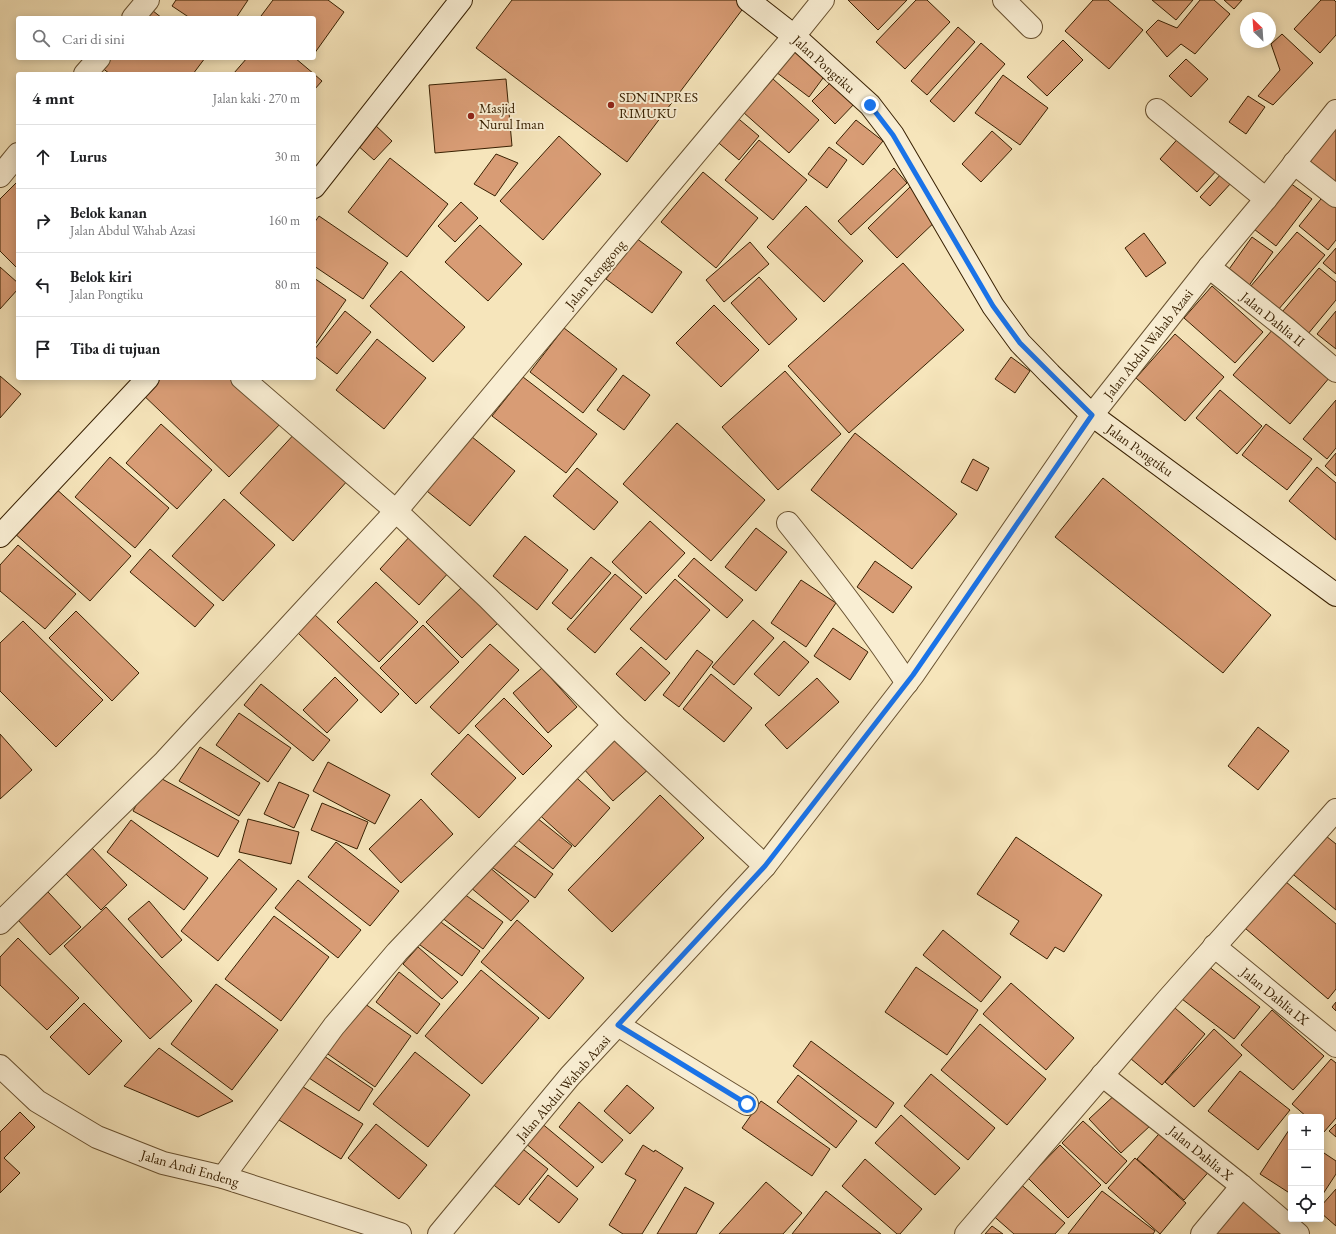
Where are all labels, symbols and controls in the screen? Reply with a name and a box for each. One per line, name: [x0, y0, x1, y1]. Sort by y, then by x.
north arrow: [1240, 12, 1276, 48]
search box: [16, 16, 316, 60]
icon: search: [30, 27, 52, 49]
text: Cari di sini: [62, 29, 125, 48]
street label: Jalan Pongtiku: [788, 30, 860, 97]
text: 4 mnt: [32, 87, 74, 109]
place label: SDN INPRES RIMUKU: [619, 88, 698, 122]
text: Jalan kaki · 270 m: [213, 90, 300, 107]
route end: [861, 96, 879, 114]
place label: Masjid Nurul Iman: [479, 99, 545, 133]
marker: SDN INPRES RIMUKU: [606, 100, 616, 110]
marker: Masjid Nurul Iman: [466, 111, 476, 121]
icon: ahead: [32, 146, 54, 168]
text: Lurus: [70, 147, 107, 166]
text: 30 m: [275, 148, 300, 165]
text: Belok kanan: [70, 203, 147, 222]
icon: right: [32, 210, 54, 232]
text: 160 m: [269, 212, 300, 229]
text: Jalan Abdul Wahab Azasi: [70, 222, 195, 239]
street label: Jalan Renggong: [560, 235, 630, 313]
text: Belok kiri: [70, 267, 132, 286]
icon: left: [32, 274, 54, 296]
text: 80 m: [275, 276, 300, 293]
street label: Jalan Abdul Wahab Azasi: [1099, 285, 1197, 404]
text: Jalan Pongtiku: [70, 286, 143, 303]
street label: Jalan Dahlia II: [1236, 287, 1309, 351]
icon: arrive: [32, 338, 54, 360]
text: Tiba di tujuan: [70, 339, 160, 358]
street label: Jalan Pongtiku: [1102, 419, 1178, 481]
street label: Jalan Dahlia IX: [1236, 962, 1313, 1029]
street label: Jalan Abdul Wahab Azasi: [511, 1031, 614, 1146]
route start: [738, 1095, 756, 1113]
map controls: [1288, 1114, 1324, 1222]
button: +: [1288, 1114, 1324, 1150]
street label: Jalan Dahlia X: [1164, 1121, 1237, 1185]
street label: Jalan Andi Endeng: [138, 1145, 242, 1191]
button: −: [1288, 1150, 1324, 1186]
button: locate: [1288, 1186, 1324, 1222]

